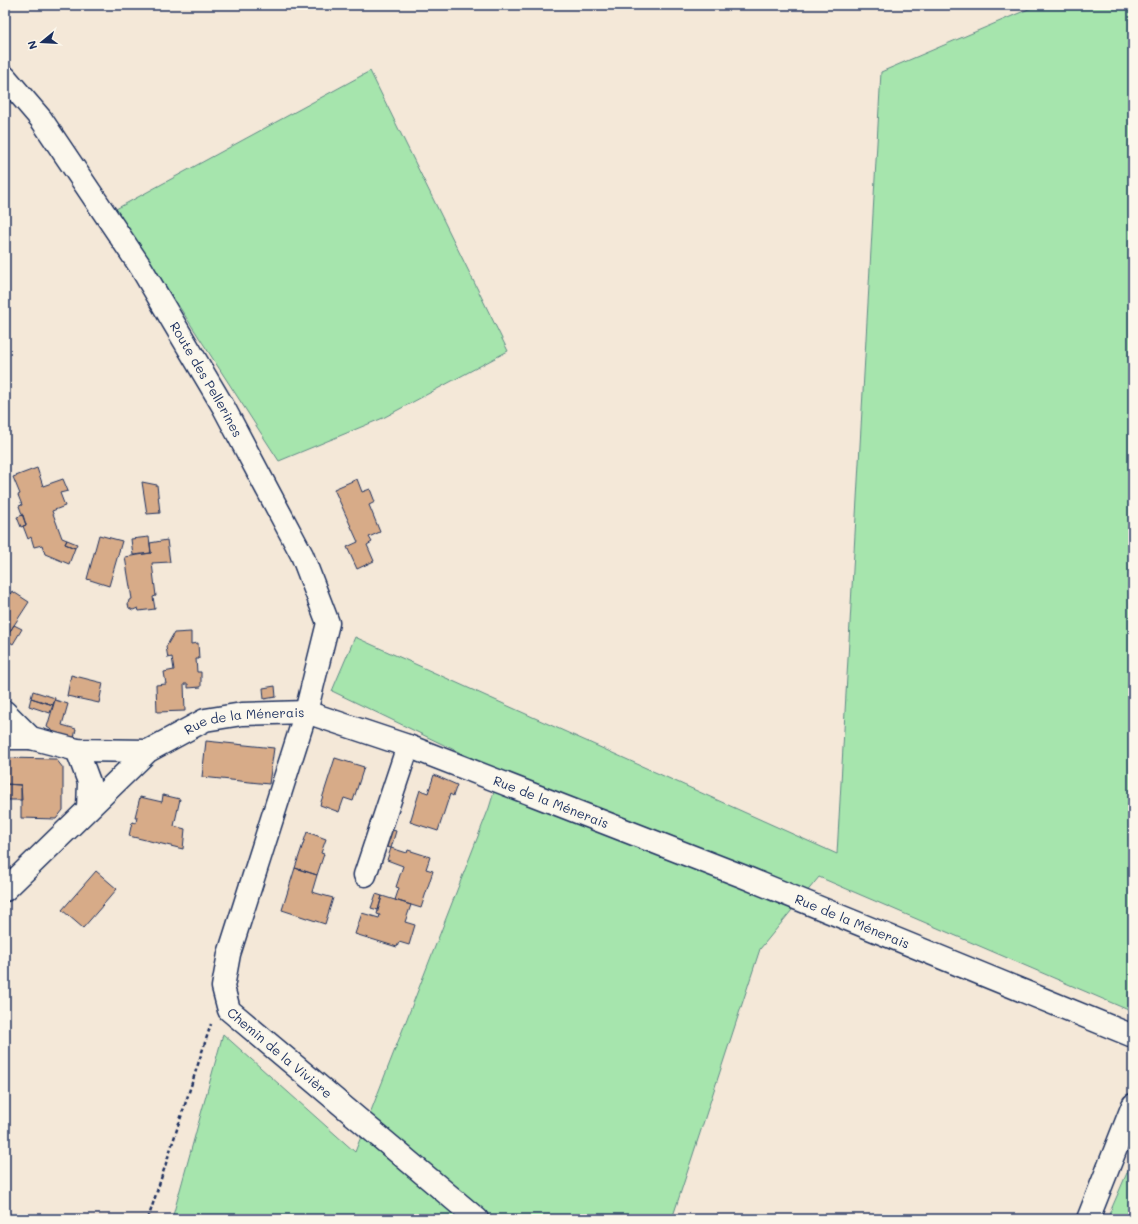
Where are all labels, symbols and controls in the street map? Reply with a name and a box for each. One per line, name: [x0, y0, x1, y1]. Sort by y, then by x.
north arrow: [22, 22, 62, 62]
text: N: [24, 39, 40, 52]
street label: Route des Pellerines: [167, 318, 247, 440]
street label: Rue de la Ménerais: [181, 703, 305, 738]
street label: Rue de la Ménerais: [491, 771, 611, 831]
street label: Rue de la Ménerais: [793, 890, 912, 952]
street label: Chemin de la Vivière: [224, 1003, 336, 1101]

